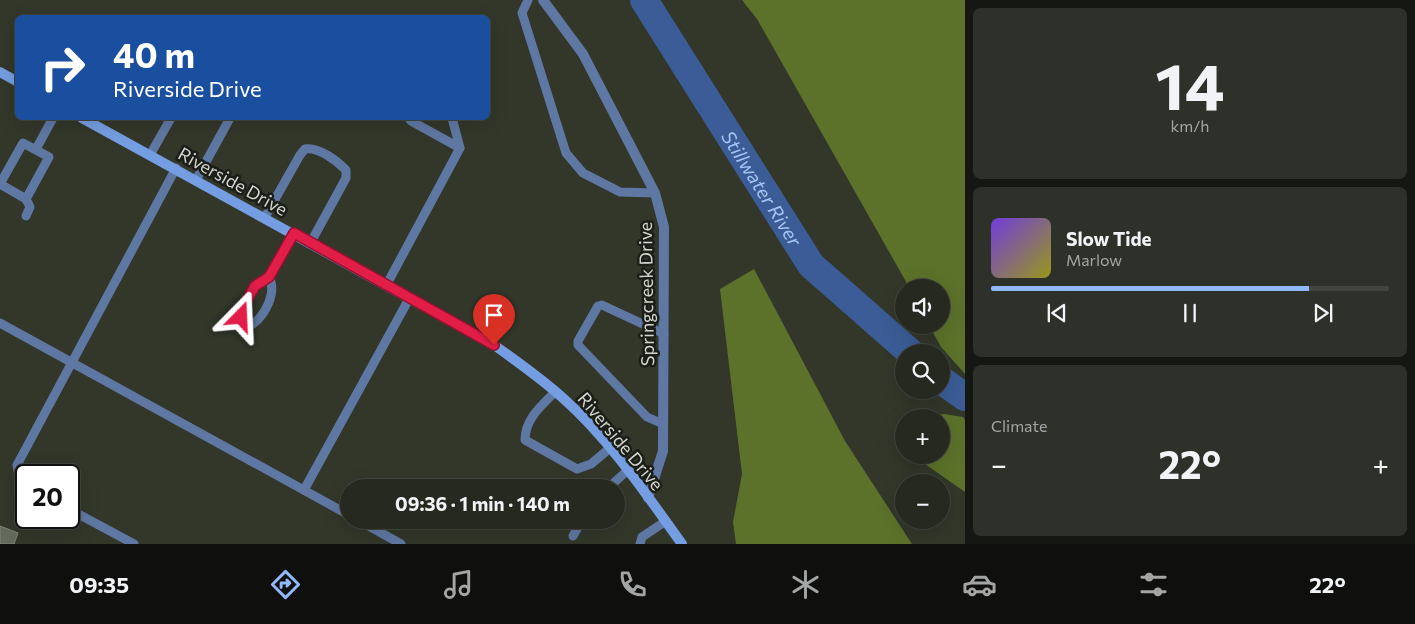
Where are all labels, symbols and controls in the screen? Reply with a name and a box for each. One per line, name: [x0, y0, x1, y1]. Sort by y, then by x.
text: 40 m: [113, 32, 195, 75]
icon: right: [30, 35, 95, 100]
text: 14: [1155, 44, 1225, 123]
text: Riverside Drive: [113, 75, 262, 102]
text: km/h: [1171, 116, 1209, 135]
water label: Stillwater River: [717, 126, 808, 251]
street label: Riverside Drive: [174, 142, 292, 220]
street label: Springcreek Drive: [634, 222, 658, 366]
text: Slow Tide: [1066, 227, 1152, 250]
text: Marlow: [1066, 250, 1122, 269]
map controls: [895, 279, 950, 529]
button: sound: [895, 279, 950, 334]
position arrow: [214, 290, 266, 342]
pin: [473, 294, 515, 345]
icon: previous: [1043, 299, 1071, 327]
icon: pause: [1176, 299, 1204, 327]
icon: next: [1309, 299, 1337, 327]
icon: arrive: [480, 301, 508, 329]
button: search: [895, 344, 950, 399]
street label: Riverside Drive: [573, 387, 669, 495]
button: +: [895, 409, 950, 464]
text: Climate: [991, 416, 1047, 435]
text: 22°: [1158, 440, 1221, 487]
text: −: [991, 447, 1007, 481]
text: +: [1373, 447, 1389, 481]
speed limit sign: 20: [15, 464, 80, 529]
button: −: [895, 474, 950, 529]
text: 09:36 · 1 min · 140 m: [395, 492, 570, 515]
icon: directions: [268, 567, 303, 602]
icon: music: [441, 567, 476, 602]
icon: phone: [615, 567, 650, 602]
icon: climate: [788, 567, 823, 602]
icon: car: [962, 567, 997, 602]
icon: filters: [1136, 567, 1171, 602]
text: 09:35: [69, 571, 129, 598]
text: 22°: [1309, 571, 1346, 598]

